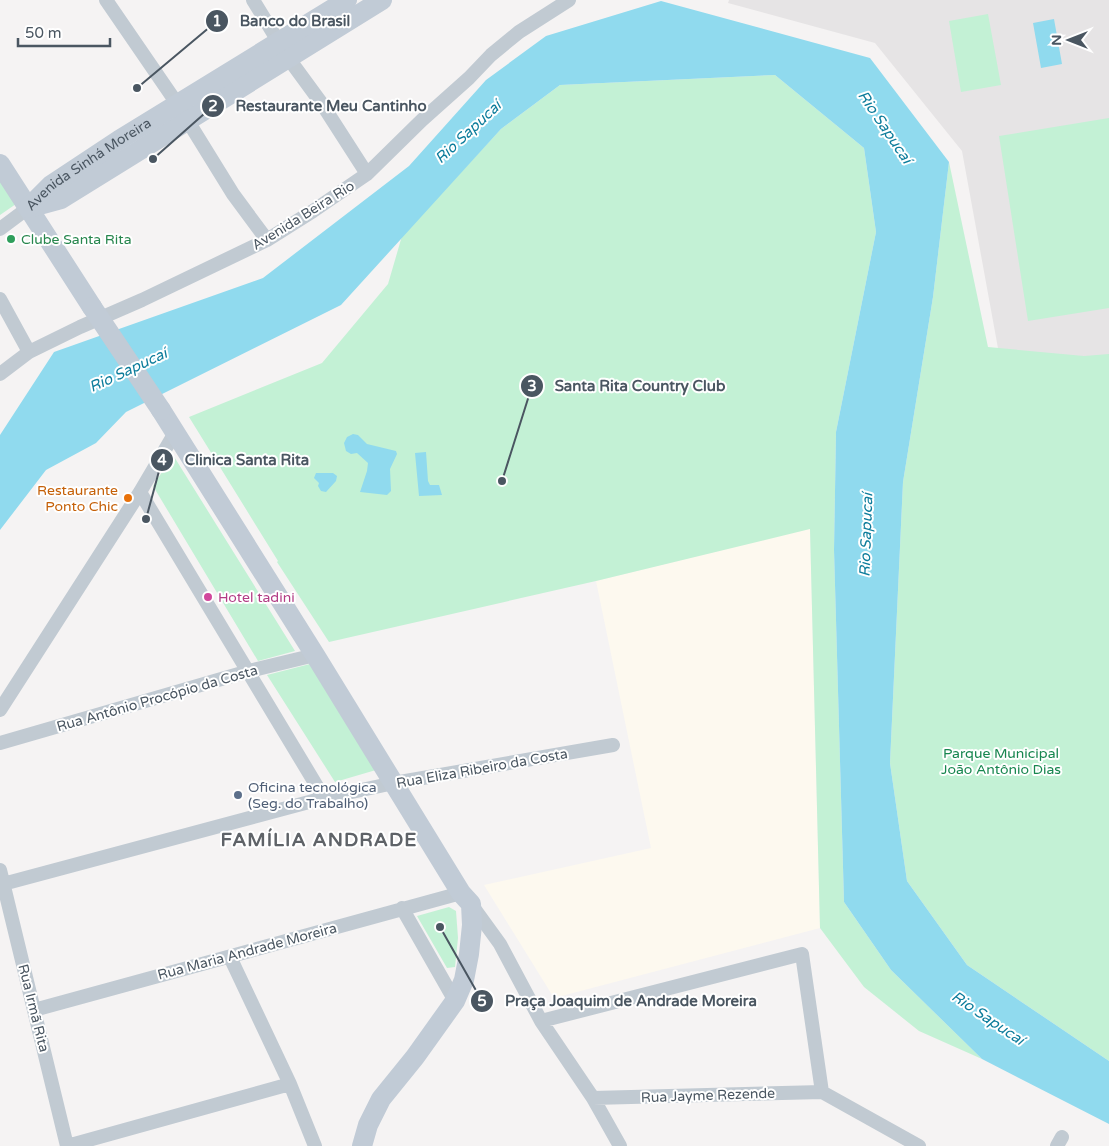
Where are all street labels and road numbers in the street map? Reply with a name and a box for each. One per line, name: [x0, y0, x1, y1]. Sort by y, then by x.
street label: Avenida Sinhá Moreira: [22, 114, 154, 214]
street label: Avenida Beira Rio: [249, 177, 358, 254]
street label: Rua Antônio Procópio da Costa: [55, 662, 260, 735]
street label: Rua Eliza Ribeiro da Costa: [395, 745, 569, 792]
street label: Rua Maria Andrade Moreira: [156, 919, 339, 984]
street label: Rua Irmã Rita: [14, 962, 53, 1054]
street label: Rua Jayme Rezende: [641, 1085, 775, 1106]

